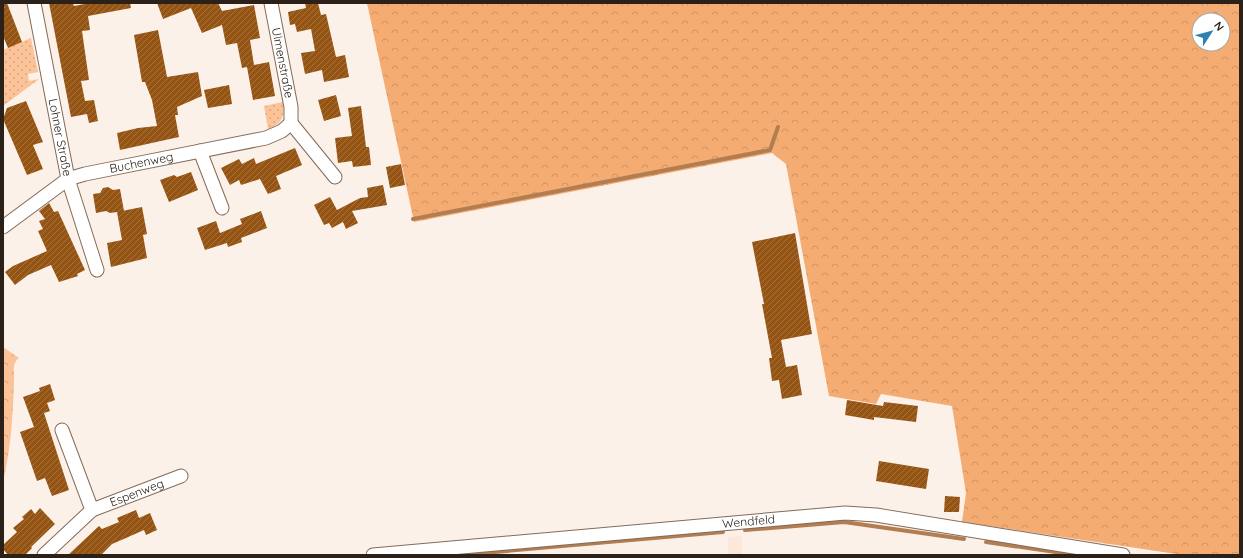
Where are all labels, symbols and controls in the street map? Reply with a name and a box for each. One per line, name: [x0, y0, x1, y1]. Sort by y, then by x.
north arrow: [1191, 12, 1231, 52]
text: N: [1211, 19, 1227, 34]
street label: Ulmenstraße: [269, 26, 297, 100]
street label: Lohner Straße: [46, 97, 75, 178]
street label: Buchenweg: [108, 149, 174, 176]
street label: Espenweg: [107, 475, 166, 510]
street label: Wendfeld: [721, 511, 776, 531]

